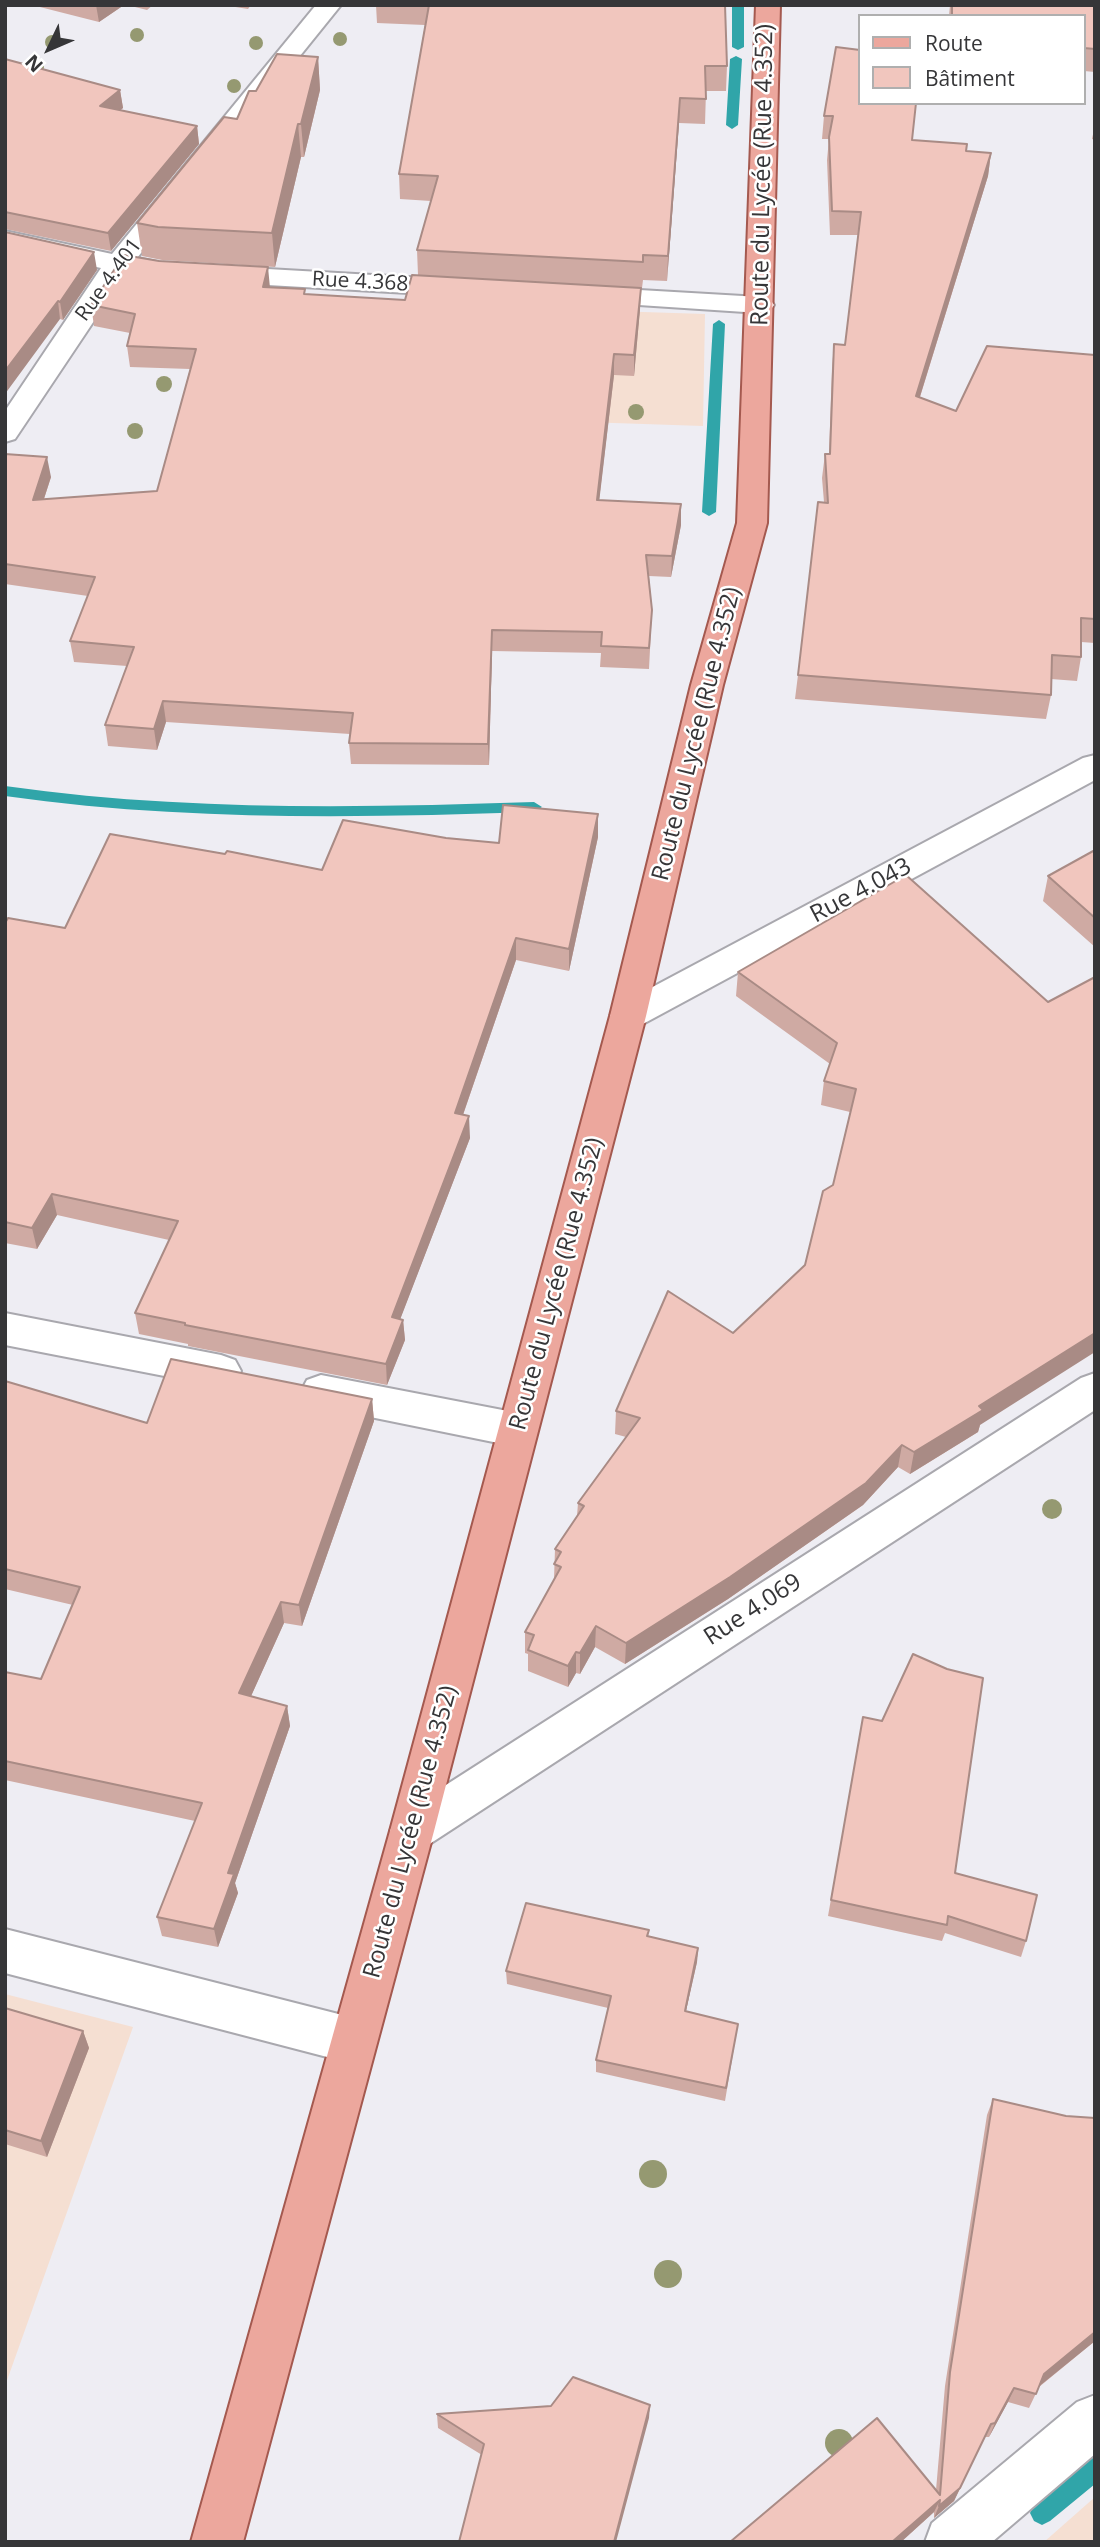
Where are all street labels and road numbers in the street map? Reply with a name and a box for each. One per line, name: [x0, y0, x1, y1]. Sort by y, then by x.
street label: Route du Lycée (Rue 4.352): [746, 24, 780, 326]
street label: Rue 4.401: [70, 234, 148, 326]
street label: Rue 4.368: [311, 267, 409, 297]
street label: Route du Lycée (Rue 4.352): [647, 584, 747, 884]
street label: Rue 4.043: [805, 852, 917, 930]
street label: Route du Lycée (Rue 4.352): [504, 1135, 610, 1433]
street label: Rue 4.069: [699, 1568, 807, 1652]
street label: Route du Lycée (Rue 4.352): [358, 1683, 464, 1981]

